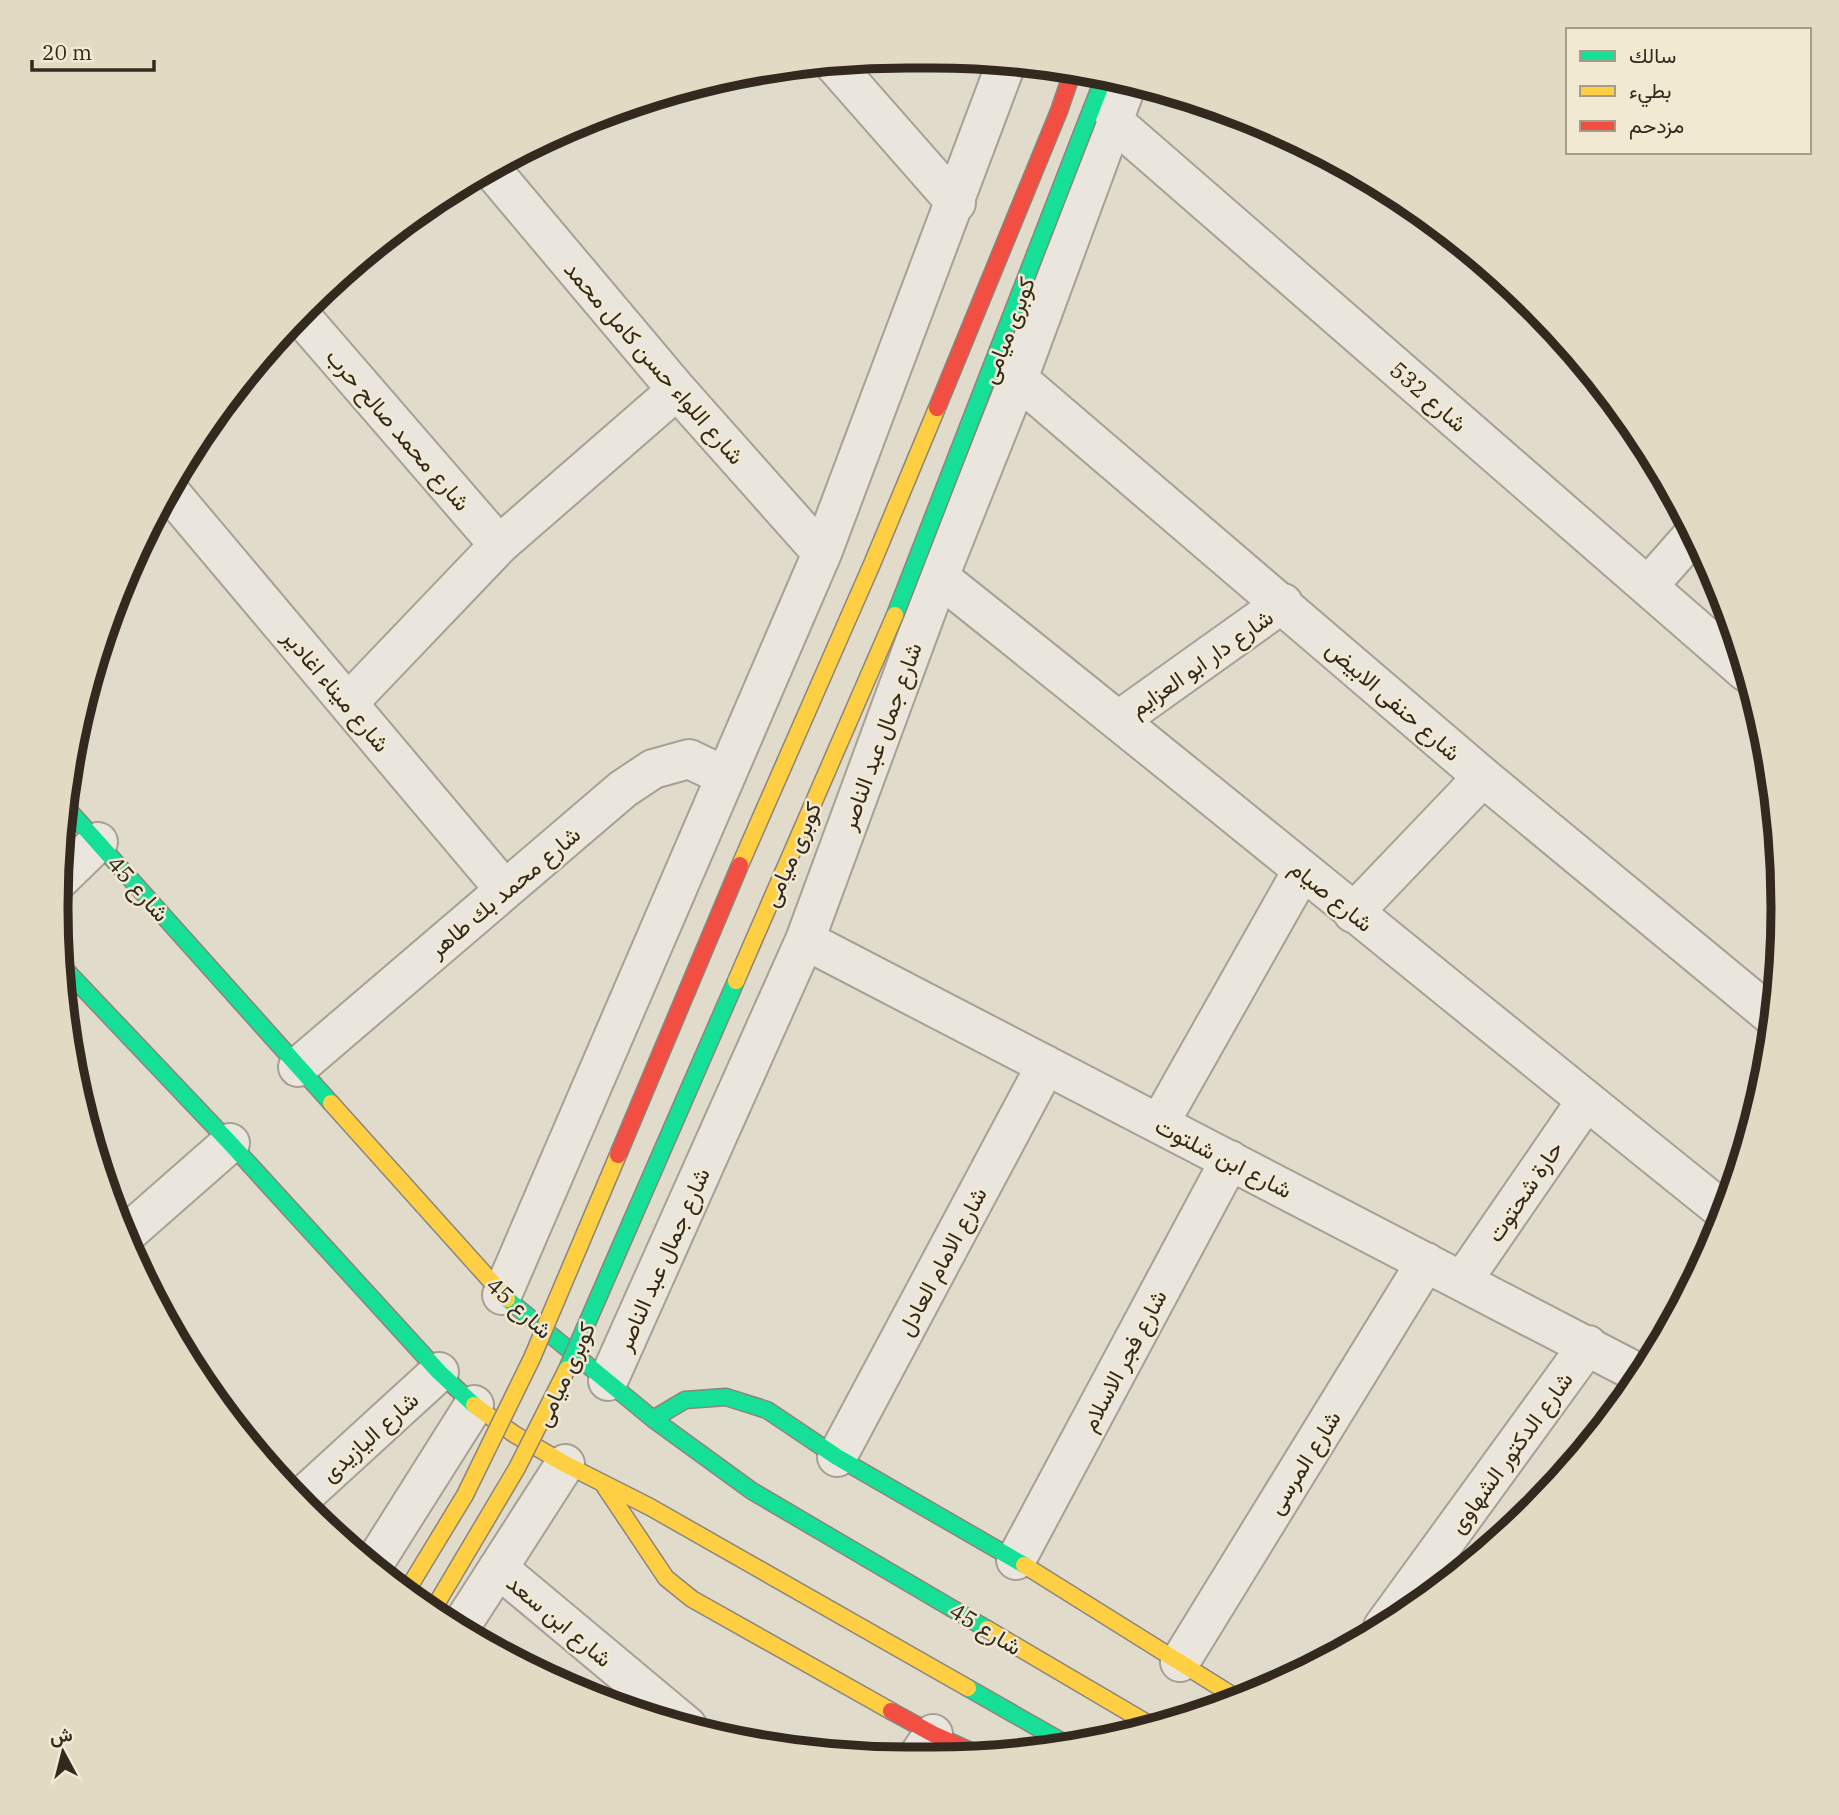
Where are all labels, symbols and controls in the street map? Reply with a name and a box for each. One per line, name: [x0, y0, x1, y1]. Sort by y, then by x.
scale bar: [32, 28, 154, 72]
legend: [1566, 28, 1811, 154]
text: 20 m: [42, 38, 92, 66]
text: سالك: [1629, 41, 1676, 69]
text: بطيء: [1629, 76, 1672, 108]
text: مزدحم: [1629, 111, 1684, 140]
street label: شارع اللواء حسن كامل محمد: [557, 254, 752, 471]
street label: كوبرى ميامى: [973, 272, 1042, 388]
street label: شارع محمد صالح حرب: [319, 341, 478, 518]
street label: شارع 532: [1383, 354, 1474, 439]
street label: شارع دار ابو العزايم: [1123, 601, 1280, 724]
street label: شارع ميناء اغادير: [275, 621, 397, 759]
street label: شارع حنفى الابيض: [1319, 633, 1468, 768]
street label: شارع جمال عبد الناصر: [832, 638, 930, 836]
street label: كوبرى ميامى: [755, 797, 828, 912]
street label: شارع محمد بك طاهر: [421, 819, 587, 965]
street label: شارع 45: [100, 849, 177, 929]
street label: شارع صيام: [1283, 852, 1380, 939]
street label: شارع ابن شلتوت: [1150, 1110, 1297, 1206]
street label: حارة شحتوت: [1479, 1135, 1570, 1248]
street label: شارع جمال عبد الناصر: [608, 1163, 718, 1357]
street label: شارع الامام العادل: [889, 1181, 995, 1341]
street label: شارع 45: [479, 1269, 559, 1346]
street label: شارع فجر الاسلام: [1073, 1284, 1175, 1437]
street label: كوبرى ميامى: [527, 1317, 602, 1431]
street label: شارع الدكتور الشهاوى: [1441, 1365, 1580, 1540]
street label: شارع اليازيدى: [314, 1384, 425, 1489]
street label: شارع المرسى: [1259, 1404, 1348, 1521]
street label: شارع ابن سعد: [500, 1567, 619, 1675]
street label: شارع 45: [943, 1595, 1028, 1663]
north arrow: [28, 1717, 98, 1787]
text: ش: [48, 1722, 74, 1748]

